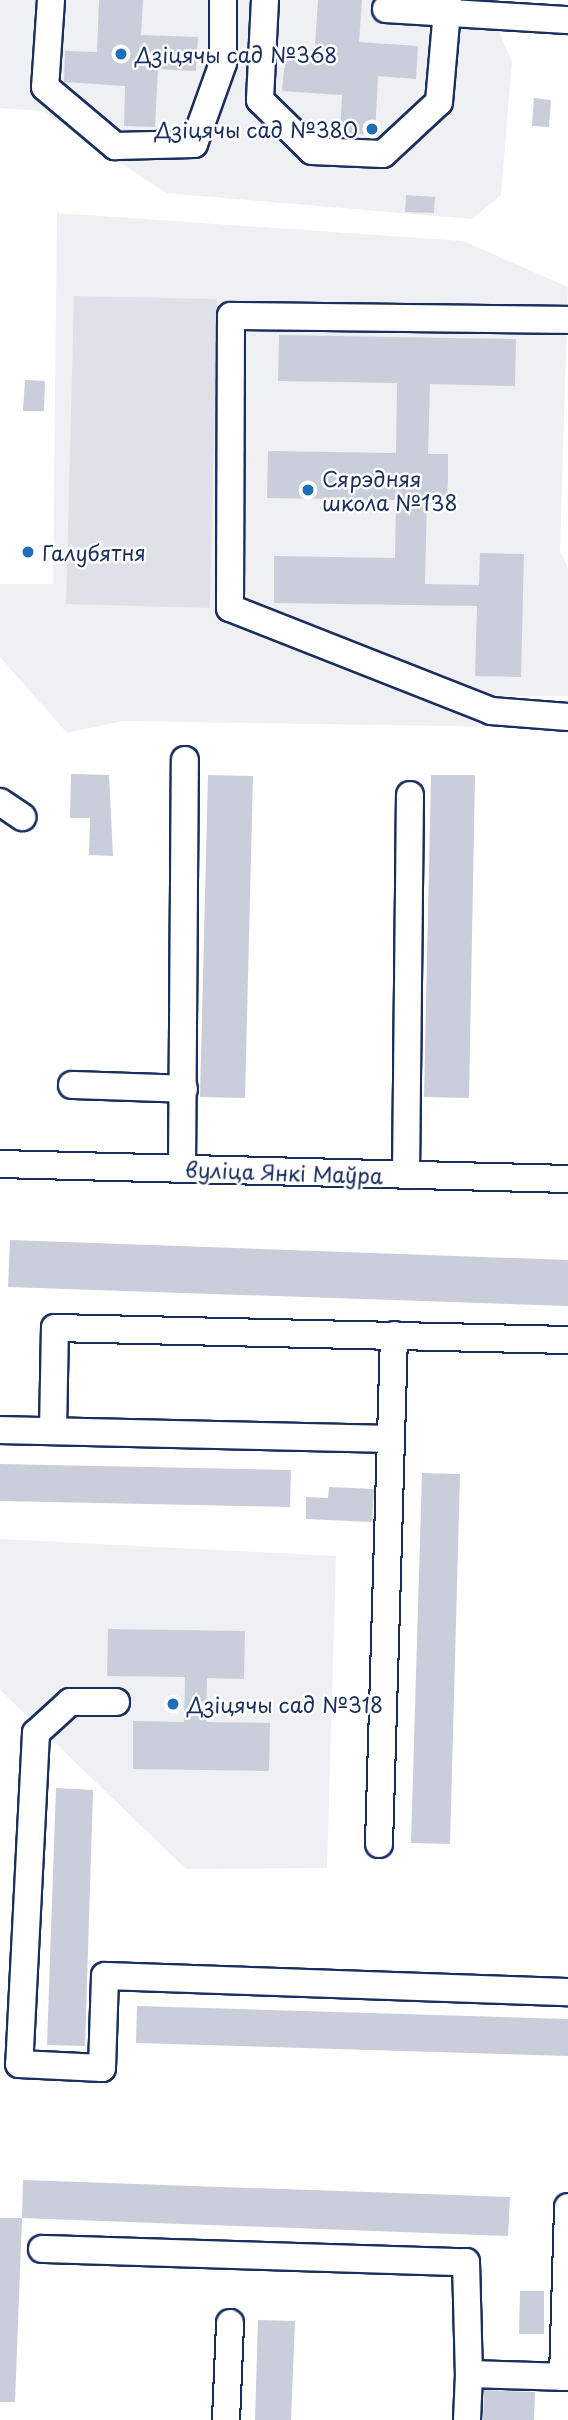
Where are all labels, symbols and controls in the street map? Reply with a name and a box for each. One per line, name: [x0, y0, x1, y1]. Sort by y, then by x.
place label: Дзіцячы сад №368: [135, 41, 338, 67]
marker: Дзіцячы сад №368: [113, 46, 129, 62]
place label: Дзіцячы сад №380: [154, 116, 358, 142]
marker: Дзіцячы сад №380: [364, 121, 380, 137]
place label: Сярэдняя школа №138: [322, 465, 458, 515]
marker: Сярэдняя школа №138: [300, 482, 316, 498]
place label: Галубятня: [42, 539, 146, 565]
marker: Галубятня: [20, 544, 36, 560]
street label: вуліца Янкі Маўра: [184, 1156, 384, 1188]
place label: Дзіцячы сад №318: [187, 1691, 384, 1717]
marker: Дзіцячы сад №318: [165, 1696, 181, 1712]

